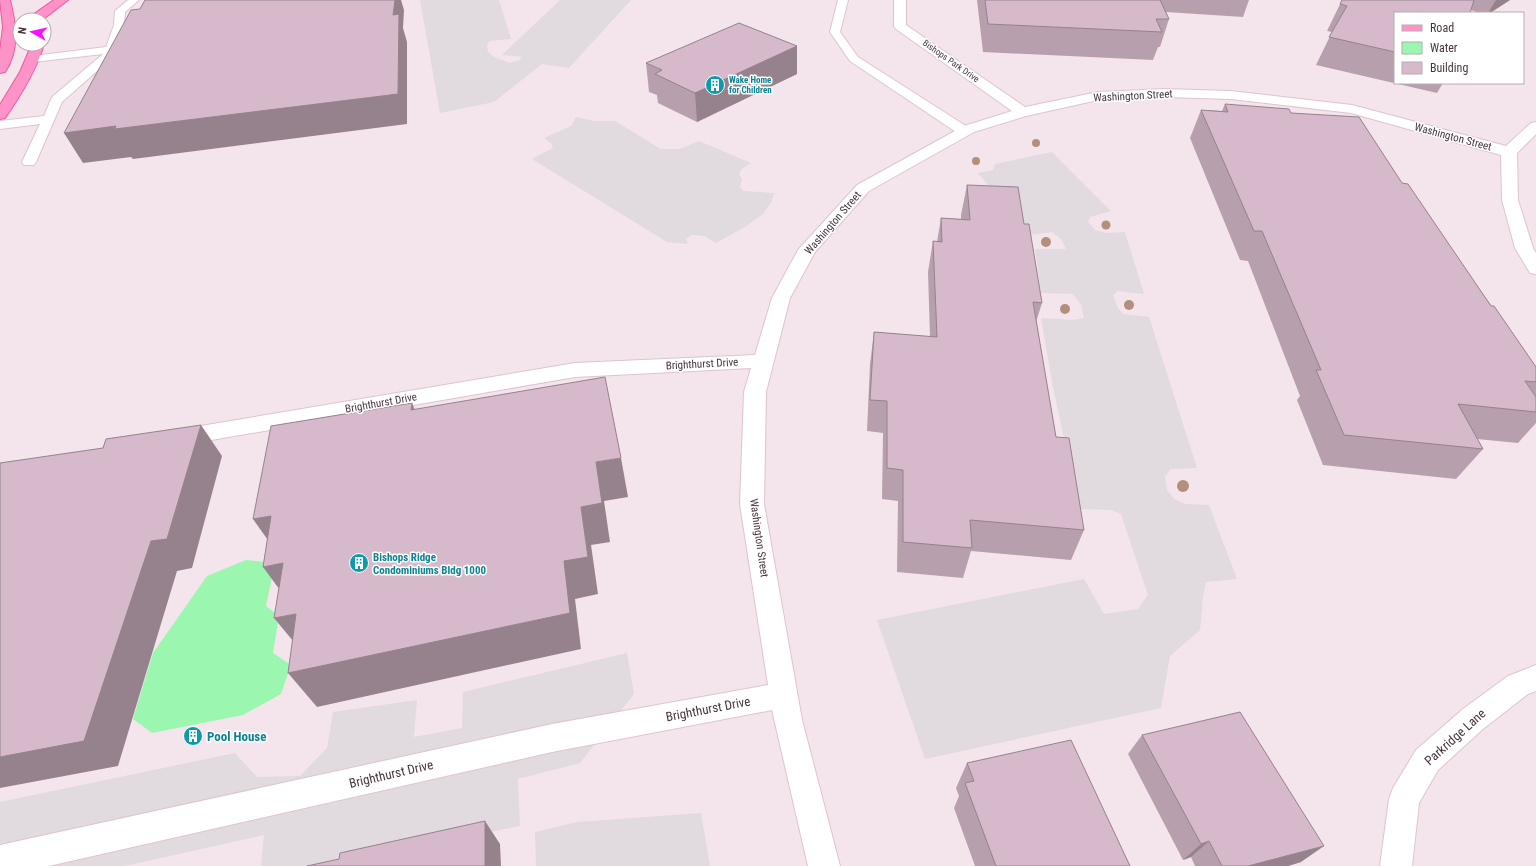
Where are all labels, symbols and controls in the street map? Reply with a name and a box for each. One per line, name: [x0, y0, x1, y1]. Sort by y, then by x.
north arrow: [12, 12, 52, 52]
legend: [1394, 12, 1524, 84]
text: Road: [1430, 21, 1454, 35]
text: N: [16, 26, 30, 35]
street label: Bishops Park Drive: [921, 38, 981, 84]
text: Water: [1430, 41, 1458, 55]
text: Building: [1430, 61, 1468, 75]
building icon: Wake Home for Children: [704, 74, 726, 96]
place label: Wake Home for Children: [729, 75, 772, 95]
street label: Washington Street: [1093, 87, 1173, 105]
street label: Washington Street: [1413, 120, 1493, 154]
street label: Washington Street: [802, 189, 864, 257]
street label: Brighthurst Drive: [665, 356, 739, 372]
street label: Brighthurst Drive: [344, 390, 418, 416]
street label: Washington Street: [747, 498, 771, 578]
place label: Bishops Ridge Condominiums Bldg 1000: [373, 551, 486, 577]
building icon: Bishops Ridge Condominiums Bldg 1000: [348, 552, 370, 574]
street label: Brighthurst Drive: [664, 693, 752, 725]
street label: Parkridge Lane: [1421, 706, 1489, 768]
building icon: Pool House: [182, 725, 204, 747]
place label: Pool House: [207, 729, 266, 744]
street label: Brighthurst Drive: [348, 757, 434, 791]

